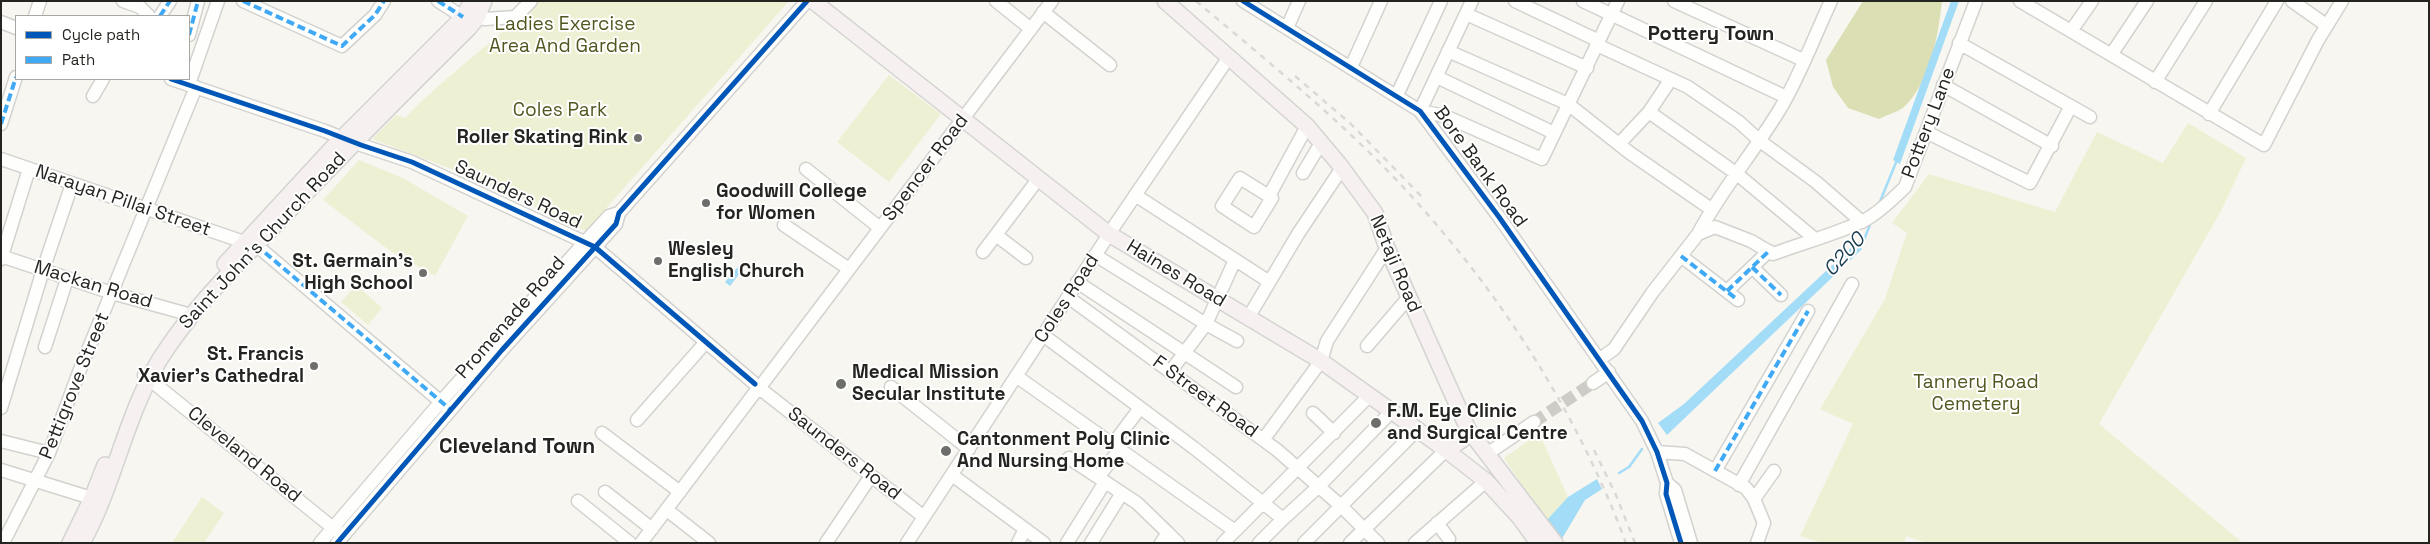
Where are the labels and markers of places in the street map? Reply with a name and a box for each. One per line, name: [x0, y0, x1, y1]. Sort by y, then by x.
place label: Roller Skating Rink: [457, 127, 628, 149]
marker: Roller Skating Rink: [632, 132, 644, 144]
place label: Goodwill College for Women: [716, 181, 867, 225]
marker: Goodwill College for Women: [700, 197, 712, 209]
place label: Wesley English Church: [668, 239, 804, 283]
place label: St. Germain's High School: [292, 251, 413, 295]
marker: Wesley English Church: [652, 255, 664, 267]
marker: St. Germain's High School: [417, 267, 429, 279]
place label: St. Francis Xavier's Cathedral: [138, 344, 304, 388]
marker: St. Francis Xavier's Cathedral: [308, 360, 320, 372]
place label: Medical Mission Secular Institute: [852, 362, 1006, 406]
marker: Medical Mission Secular Institute: [834, 377, 848, 391]
place label: F.M. Eye Clinic and Surgical Centre: [1387, 401, 1568, 445]
marker: F.M. Eye Clinic and Surgical Centre: [1369, 416, 1383, 430]
place label: Cantonment Poly Clinic And Nursing Home: [957, 429, 1170, 473]
marker: Cantonment Poly Clinic And Nursing Home: [939, 444, 953, 458]

